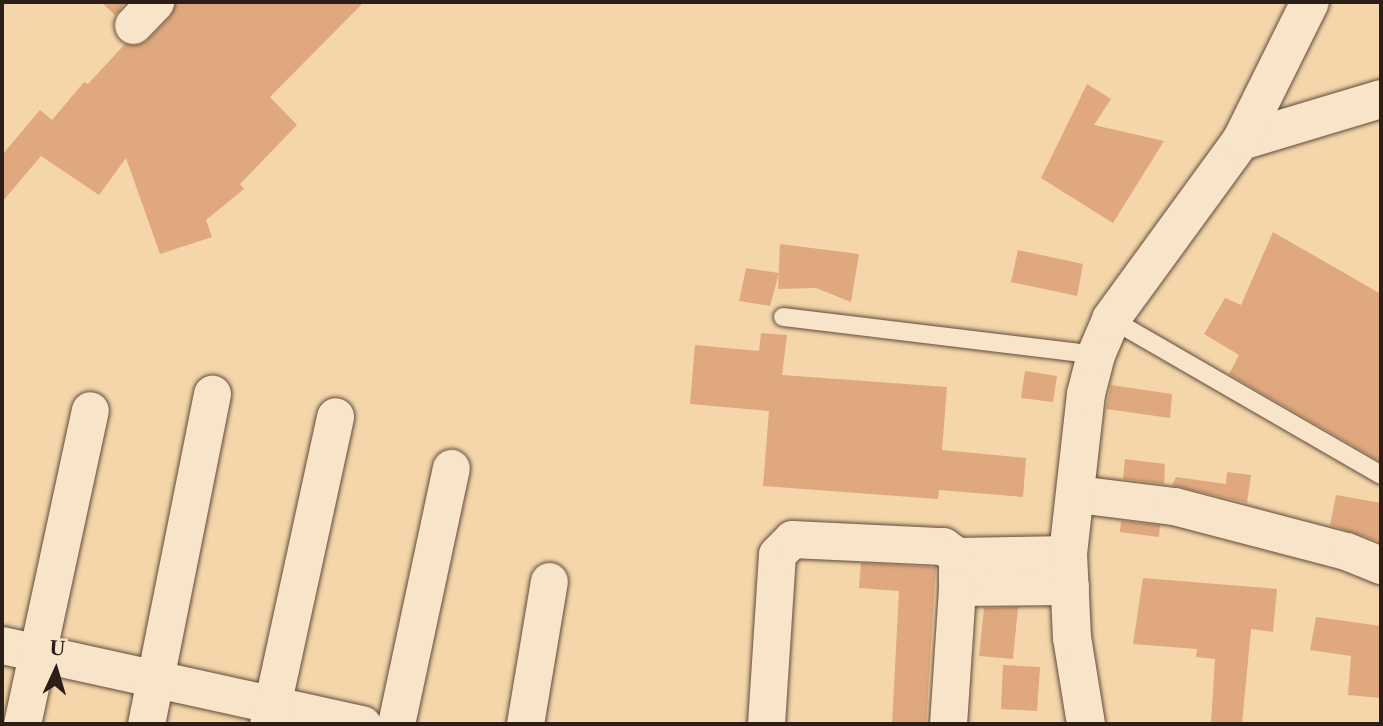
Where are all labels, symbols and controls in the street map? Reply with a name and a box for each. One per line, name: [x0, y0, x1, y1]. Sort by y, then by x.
north arrow: [21, 635, 91, 705]
text: U: [49, 637, 66, 661]

